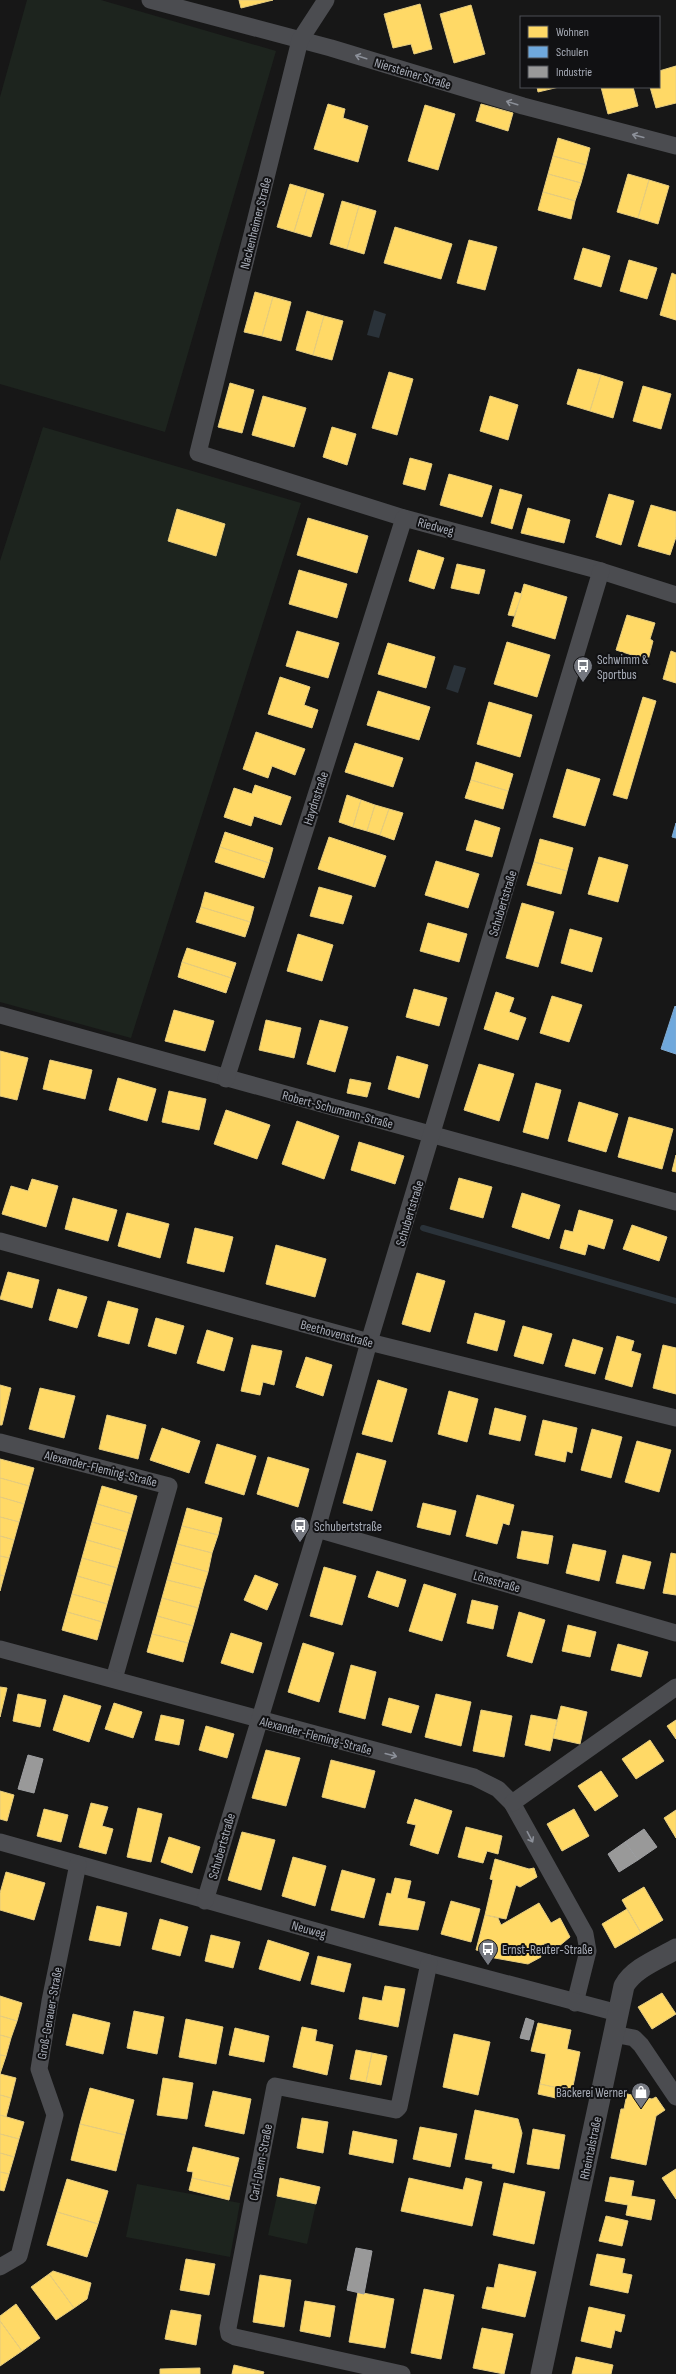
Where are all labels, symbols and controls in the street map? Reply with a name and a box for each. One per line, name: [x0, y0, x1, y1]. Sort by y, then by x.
legend: [520, 16, 660, 88]
text: Wohnen: [556, 25, 589, 40]
text: Schulen: [556, 45, 588, 60]
one-way arrow: [355, 53, 368, 60]
street label: Niersteiner Straße: [372, 55, 453, 93]
text: Industrie: [556, 65, 592, 80]
one-way arrow: [506, 99, 519, 106]
one-way arrow: [632, 132, 645, 139]
street label: Nackenheimer Straße: [237, 176, 275, 271]
street label: Riedweg: [416, 514, 456, 539]
place label: Schwimm & Sportbus: [597, 652, 649, 683]
bus stop icon: Schwimm & Sportbus: [572, 655, 594, 683]
street label: Haydnstraße: [300, 770, 332, 827]
street label: Schubertstraße: [485, 868, 521, 938]
street label: Robert-Schumann-Straße: [281, 1087, 395, 1132]
street label: Schubertstraße: [392, 1178, 428, 1248]
street label: Beethovenstraße: [299, 1317, 375, 1351]
street label: Alexander-Fleming-Straße: [42, 1447, 159, 1491]
bus stop icon: Schubertstraße: [289, 1515, 311, 1543]
place label: Schubertstraße: [314, 1519, 382, 1535]
street label: Lönsstraße: [471, 1568, 522, 1596]
street label: Alexander-Fleming-Straße: [257, 1713, 374, 1759]
one-way arrow: [384, 1752, 397, 1759]
street label: Schubertstraße: [205, 1811, 239, 1881]
one-way arrow: [527, 1831, 534, 1843]
street label: Neuweg: [290, 1917, 328, 1942]
bus stop icon: Ernst-Reuter-Straße: [477, 1938, 499, 1966]
place label: Ernst-Reuter-Straße: [502, 1942, 593, 1958]
street label: Groß-Gerauer-Straße: [34, 1966, 66, 2061]
shop icon: Bäckerei Werner: [630, 2081, 652, 2109]
place label: Bäckerei Werner: [556, 2085, 627, 2101]
street label: Rheintalstraße: [576, 2115, 605, 2181]
street label: Carl-Diem-Straße: [246, 2122, 276, 2202]

